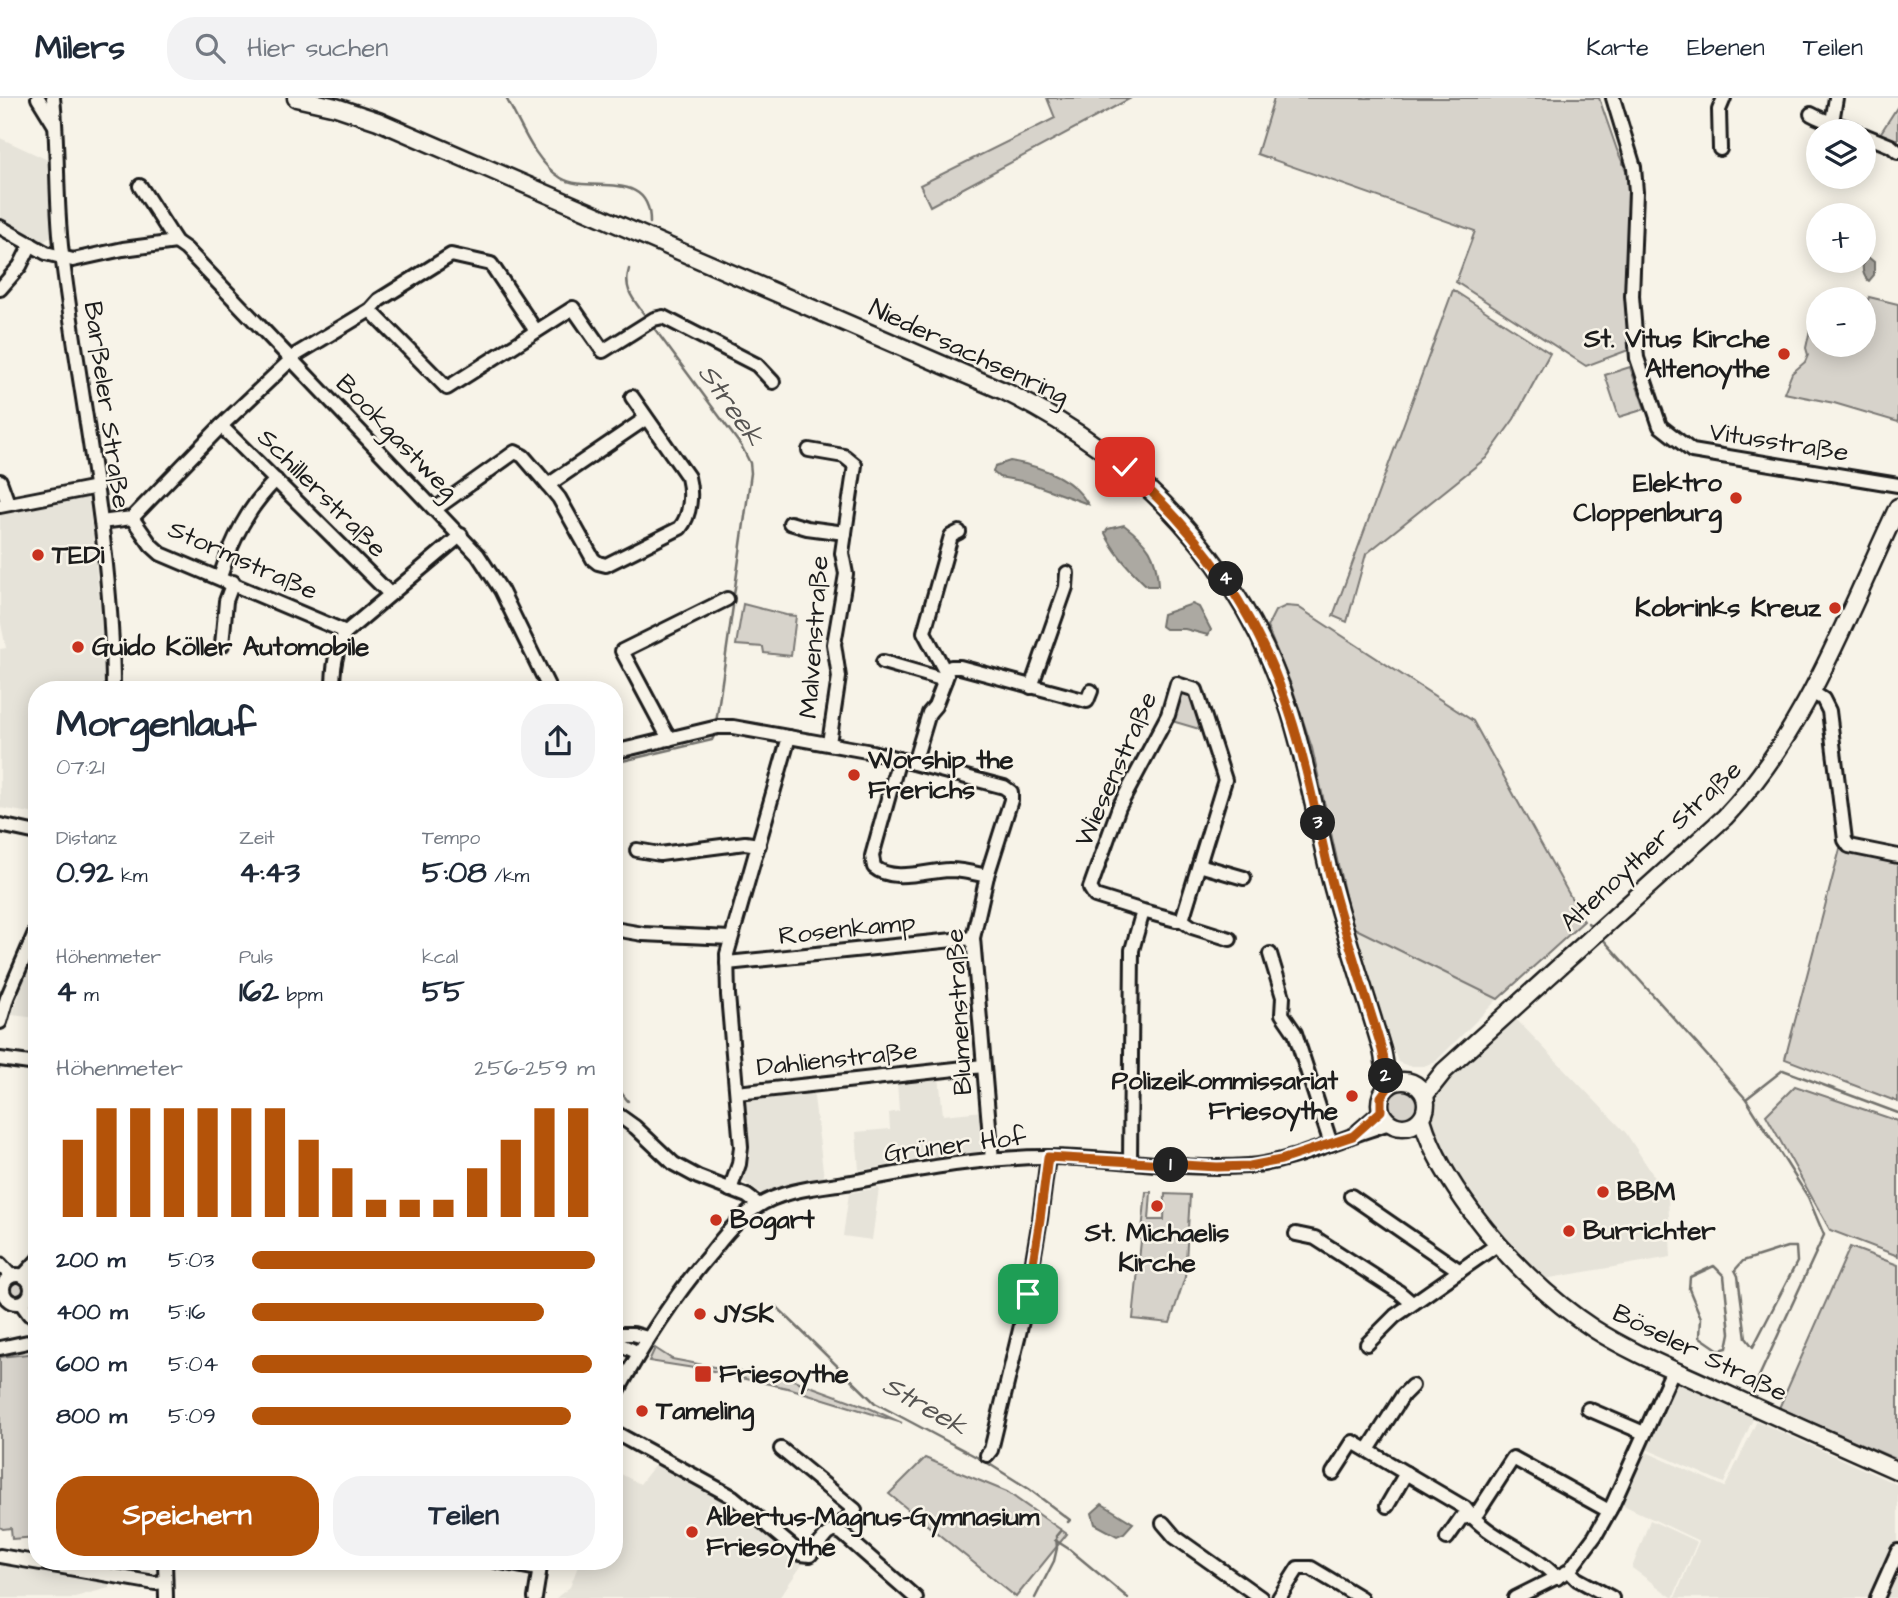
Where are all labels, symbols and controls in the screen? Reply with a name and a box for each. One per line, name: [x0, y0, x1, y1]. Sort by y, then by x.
search box: [167, 17, 657, 80]
text: Milers: [35, 25, 125, 71]
icon: search: [191, 29, 229, 67]
text: Hier suchen: [247, 30, 388, 66]
text: Karte: [1586, 31, 1649, 65]
text: Ebenen: [1687, 31, 1765, 65]
text: Teilen: [1803, 31, 1863, 65]
map controls: [1806, 119, 1876, 357]
button: layers: [1806, 119, 1876, 189]
button: +: [1806, 203, 1876, 273]
button: −: [1806, 287, 1876, 357]
street label: Niedersachsenring: [862, 290, 1075, 416]
street label: Barßeler Straße: [75, 299, 139, 511]
place label: St. Vitus Kirche Altenoythe: [1583, 321, 1770, 390]
marker: St. Vitus Kirche Altenoythe: [1776, 346, 1792, 362]
water label: Streek: [689, 356, 774, 455]
street label: Bookgastweg: [326, 366, 466, 509]
street label: Vitusstraße: [1707, 413, 1851, 471]
street label: Schillerstraße: [249, 420, 395, 566]
pin: [1095, 437, 1155, 497]
icon: check: [1106, 448, 1144, 486]
place label: Elektro Cloppenburg: [1573, 465, 1723, 534]
marker: Elektro Cloppenburg: [1728, 490, 1744, 506]
street label: Stormstraße: [163, 511, 323, 609]
place label: TEDi: [51, 537, 104, 573]
marker: TEDi: [30, 547, 46, 563]
street label: Malvenstraße: [790, 554, 838, 720]
pin: 4: [1208, 561, 1244, 596]
text: 4: [1219, 565, 1232, 592]
place label: Kobrinks Kreuz: [1635, 590, 1822, 626]
marker: Kobrinks Kreuz: [1827, 600, 1843, 616]
place label: Guido Köller Automobile: [92, 629, 369, 665]
marker: Guido Köller Automobile: [70, 639, 86, 655]
street label: Wiesenstraße: [1066, 686, 1166, 852]
text: Morgenlauf: [56, 699, 256, 751]
button: share: [521, 704, 595, 778]
place label: Worship the Frerichs: [867, 742, 1014, 808]
text: 07:21: [56, 751, 105, 783]
street label: Altenoyther Straße: [1552, 752, 1751, 941]
marker: Worship the Frerichs: [846, 767, 862, 783]
pin: 3: [1300, 806, 1336, 840]
text: 3: [1313, 809, 1322, 836]
text: Distanz: [56, 825, 117, 852]
text: Zeit: [239, 825, 275, 852]
text: Tempo: [422, 825, 480, 852]
text: 0.92: [56, 852, 113, 894]
text: 4:43: [239, 852, 300, 894]
text: 5:08: [422, 852, 487, 894]
text: km: [113, 863, 147, 890]
text: /km: [487, 863, 529, 890]
street label: Rosenkamp: [777, 904, 917, 954]
street label: Blumenstraße: [937, 928, 981, 1096]
text: Höhenmeter: [56, 944, 161, 971]
text: Puls: [239, 944, 273, 971]
text: kcal: [422, 944, 458, 971]
text: 4: [56, 971, 76, 1013]
text: 162: [239, 971, 279, 1013]
text: 55: [422, 971, 464, 1013]
text: m: [76, 982, 99, 1009]
text: bpm: [279, 982, 322, 1009]
street label: Dahlienstraße: [755, 1033, 919, 1085]
text: Höhenmeter: [56, 1052, 183, 1084]
text: 256–259 m: [474, 1052, 595, 1084]
pin: 2: [1368, 1058, 1404, 1094]
text: 2: [1380, 1062, 1391, 1089]
place label: Polizeikommissariat Friesoythe: [1112, 1063, 1338, 1132]
marker: Polizeikommissariat Friesoythe: [1344, 1088, 1360, 1104]
street label: Grüner Hof: [882, 1118, 1029, 1172]
pin: 1: [1154, 1148, 1188, 1182]
text: 1: [1169, 1151, 1172, 1178]
place label: BBM: [1617, 1174, 1676, 1210]
marker: BBM: [1595, 1184, 1611, 1200]
marker: St. Michaelis Kirche: [1149, 1198, 1165, 1214]
place label: Bogart: [730, 1202, 815, 1241]
marker: Bogart: [708, 1212, 724, 1228]
place label: Burrichter: [1583, 1213, 1716, 1249]
place label: St. Michaelis Kirche: [1084, 1215, 1229, 1281]
marker: Burrichter: [1561, 1223, 1577, 1239]
text: 200 m: [56, 1244, 125, 1276]
text: 5:03: [168, 1244, 214, 1276]
pin: [998, 1264, 1058, 1324]
icon: arrive: [1009, 1275, 1047, 1313]
street label: Böseler Straße: [1607, 1295, 1793, 1411]
text: 400 m: [56, 1296, 128, 1328]
text: 5:16: [168, 1296, 206, 1328]
place label: JYSK: [713, 1296, 774, 1332]
marker: JYSK: [692, 1306, 708, 1322]
text: 600 m: [56, 1348, 127, 1380]
text: 5:04: [168, 1348, 218, 1380]
place label: Friesoythe: [719, 1356, 849, 1395]
marker: Friesoythe: [693, 1364, 713, 1384]
water label: Streek: [875, 1366, 975, 1446]
place label: Tameling: [655, 1393, 755, 1432]
text: 800 m: [56, 1400, 127, 1432]
text: 5:09: [168, 1400, 216, 1432]
marker: Tameling: [634, 1403, 650, 1419]
button: Speichern: [56, 1476, 319, 1556]
button: Teilen: [333, 1476, 595, 1556]
place label: Albertus-Magnus-Gymnasium Friesoythe: [706, 1499, 1040, 1568]
marker: Albertus-Magnus-Gymnasium Friesoythe: [684, 1524, 700, 1540]

